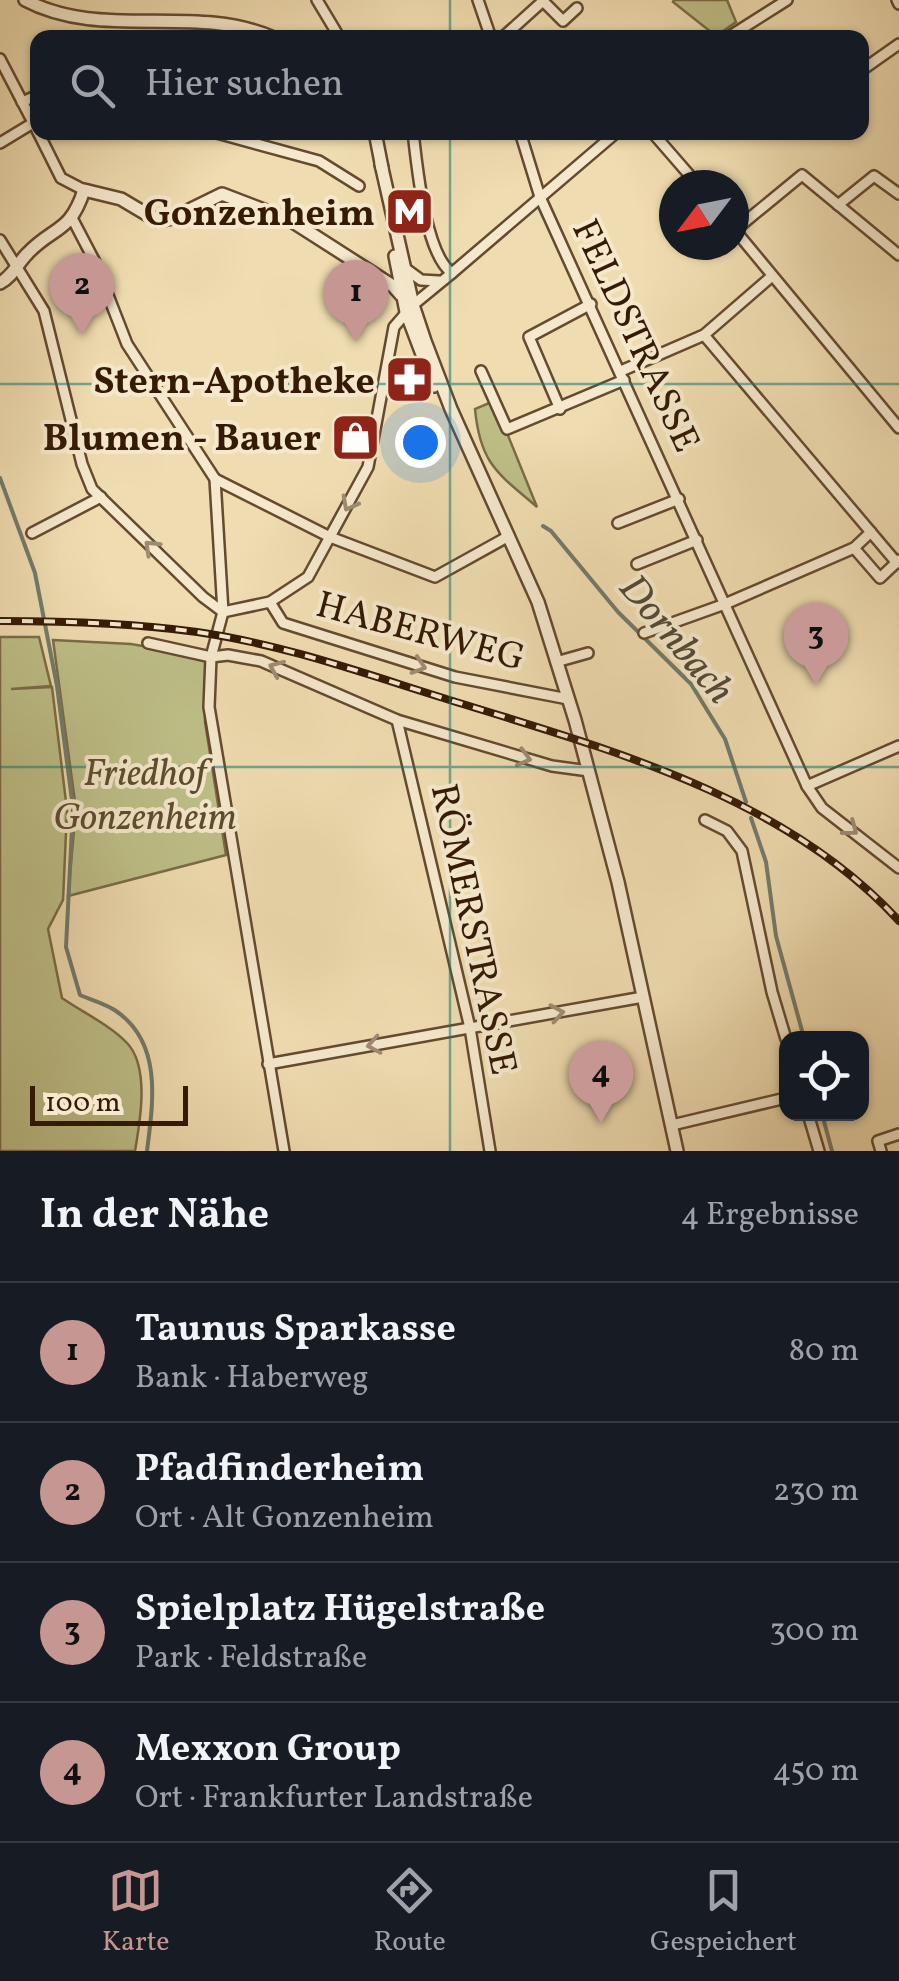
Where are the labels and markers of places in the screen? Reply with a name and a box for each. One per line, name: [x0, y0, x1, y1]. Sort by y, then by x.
metro station icon: Gonzenheim: [384, 186, 436, 238]
place label: Gonzenheim: [144, 189, 375, 242]
pin: 2: [49, 252, 114, 335]
pin: 1: [324, 260, 388, 342]
pharmacy icon: Stern-Apotheke: [384, 354, 436, 406]
place label: Stern-Apotheke: [93, 357, 375, 410]
shop icon: Blumen - Bauer: [330, 411, 382, 463]
place label: Blumen - Bauer: [43, 414, 321, 467]
pin: 3: [784, 602, 848, 685]
pin: 4: [568, 1040, 634, 1123]

